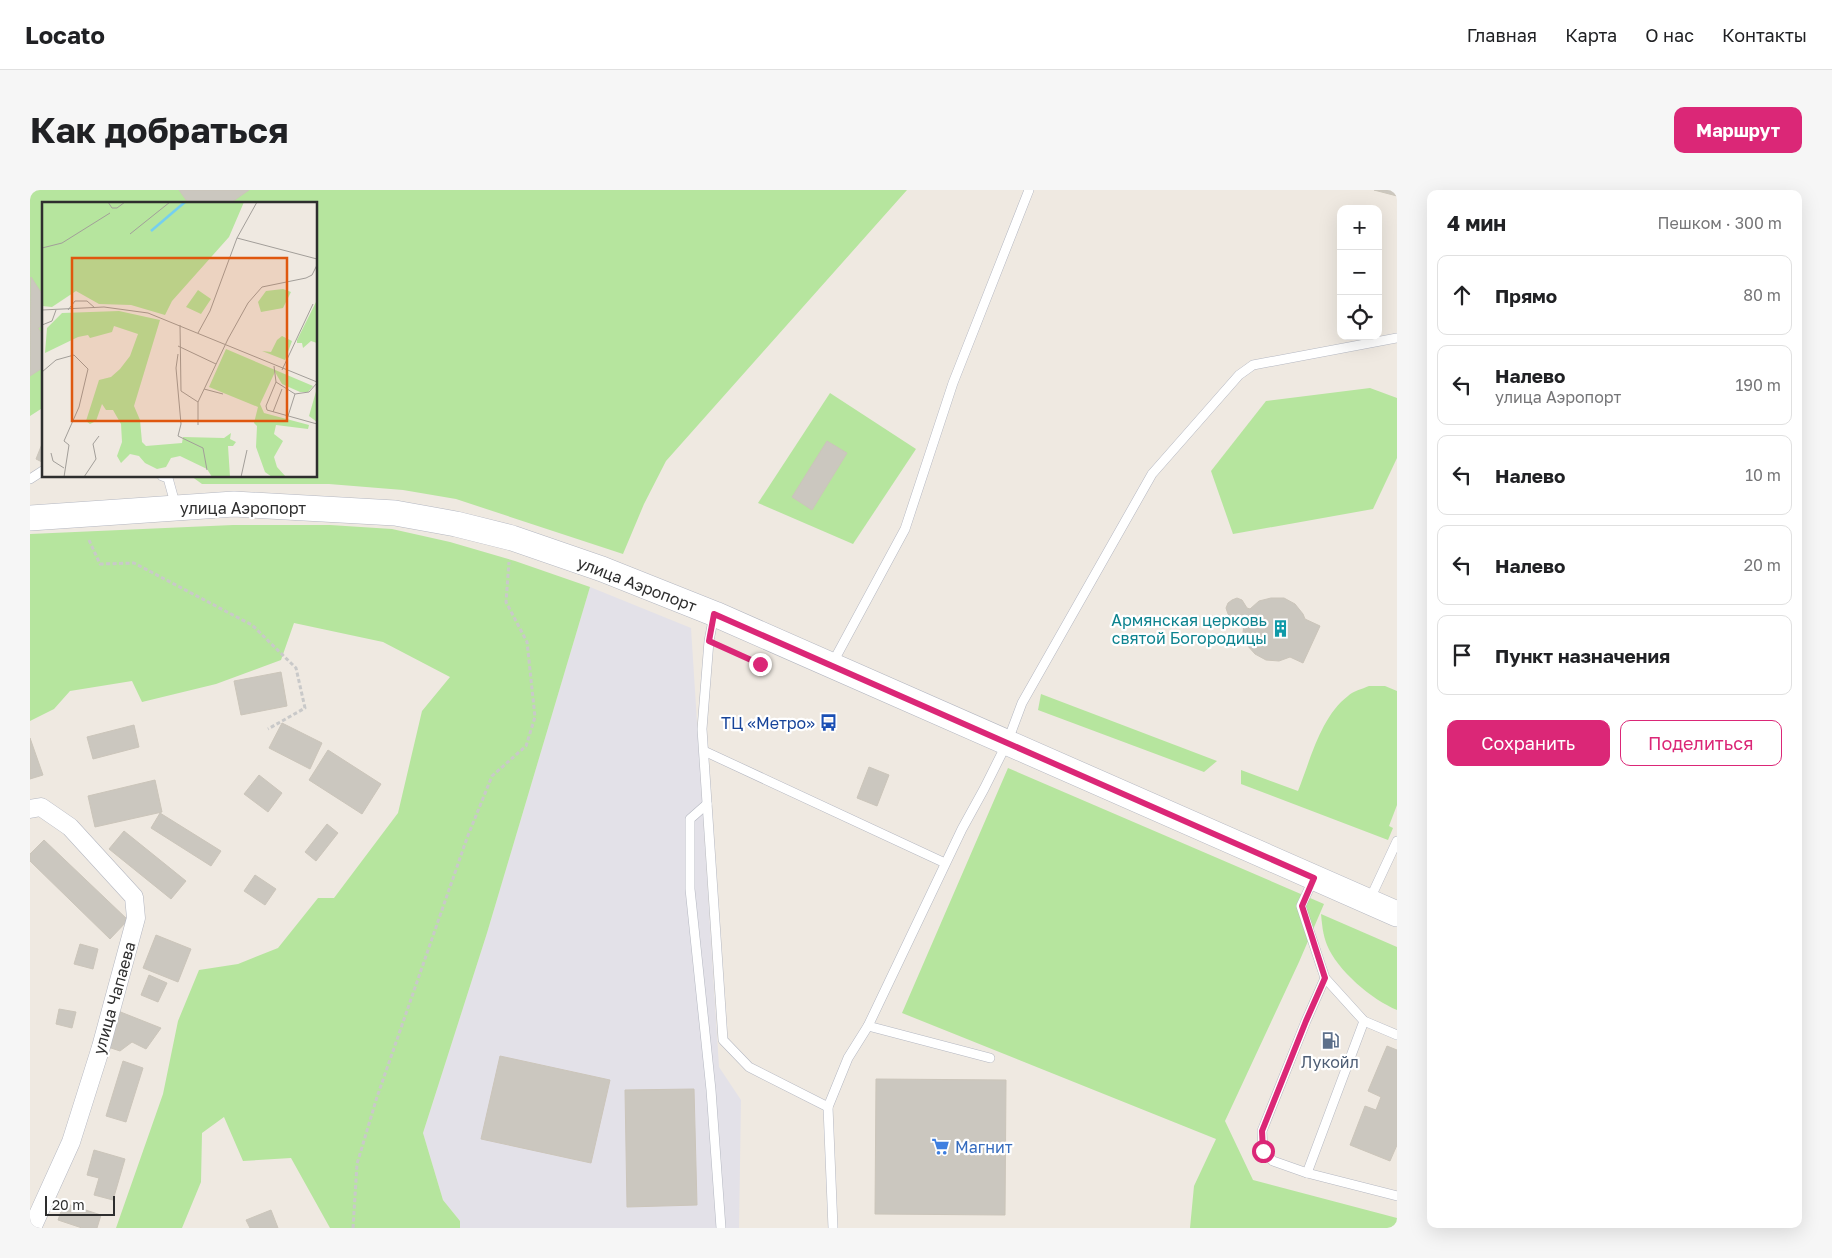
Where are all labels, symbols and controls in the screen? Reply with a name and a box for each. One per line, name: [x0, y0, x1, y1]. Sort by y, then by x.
text: Locato: [25, 20, 105, 49]
text: Главная: [1467, 24, 1537, 46]
text: Карта: [1565, 24, 1617, 46]
text: О нас: [1645, 24, 1694, 46]
text: Контакты: [1722, 24, 1807, 46]
button: Маршрут: [1674, 107, 1802, 153]
text: Как добраться: [30, 109, 288, 151]
inset map: [42, 202, 318, 478]
map controls: [1337, 205, 1382, 340]
button: +: [1337, 205, 1382, 250]
text: 4 мин: [1447, 210, 1506, 236]
text: Пешком · 300 m: [1658, 213, 1782, 233]
button: −: [1337, 250, 1382, 295]
icon: ahead: [1448, 281, 1476, 309]
text: Прямо: [1495, 284, 1557, 307]
text: 80 m: [1743, 285, 1781, 305]
button: locate: [1337, 295, 1382, 340]
text: Налево: [1495, 364, 1565, 387]
icon: left: [1448, 371, 1476, 399]
text: 190 m: [1735, 375, 1781, 395]
text: улица Аэропорт: [1495, 387, 1621, 407]
icon: left: [1448, 461, 1476, 489]
text: Налево: [1495, 464, 1565, 487]
text: 10 m: [1745, 465, 1781, 485]
street label: улица Аэропорт: [180, 498, 306, 518]
icon: left: [1448, 551, 1476, 579]
street label: улица Аэропорт: [574, 552, 700, 616]
text: Налево: [1495, 554, 1565, 577]
text: 20 m: [1744, 555, 1781, 575]
place label: Армянская церковь святой Богородицы: [1111, 610, 1267, 648]
building icon: Армянская церковь святой Богородицы: [1271, 619, 1291, 639]
icon: arrive: [1448, 641, 1476, 669]
text: Пункт назначения: [1495, 644, 1670, 667]
route end: [749, 653, 772, 676]
place label: ТЦ «Метро»: [721, 713, 815, 733]
bus stop icon: ТЦ «Метро»: [819, 713, 839, 733]
button: Сохранить: [1447, 720, 1610, 766]
button: Поделиться: [1620, 720, 1782, 766]
street label: улица Чапаева: [88, 939, 140, 1057]
fuel station icon: Лукойл: [1320, 1031, 1340, 1051]
place label: Лукойл: [1301, 1052, 1359, 1072]
supermarket icon: Магнит: [931, 1137, 951, 1157]
place label: Магнит: [955, 1137, 1013, 1157]
route start: [1252, 1140, 1275, 1163]
scale bar: [45, 1193, 115, 1216]
text: 20 m: [52, 1196, 85, 1213]

